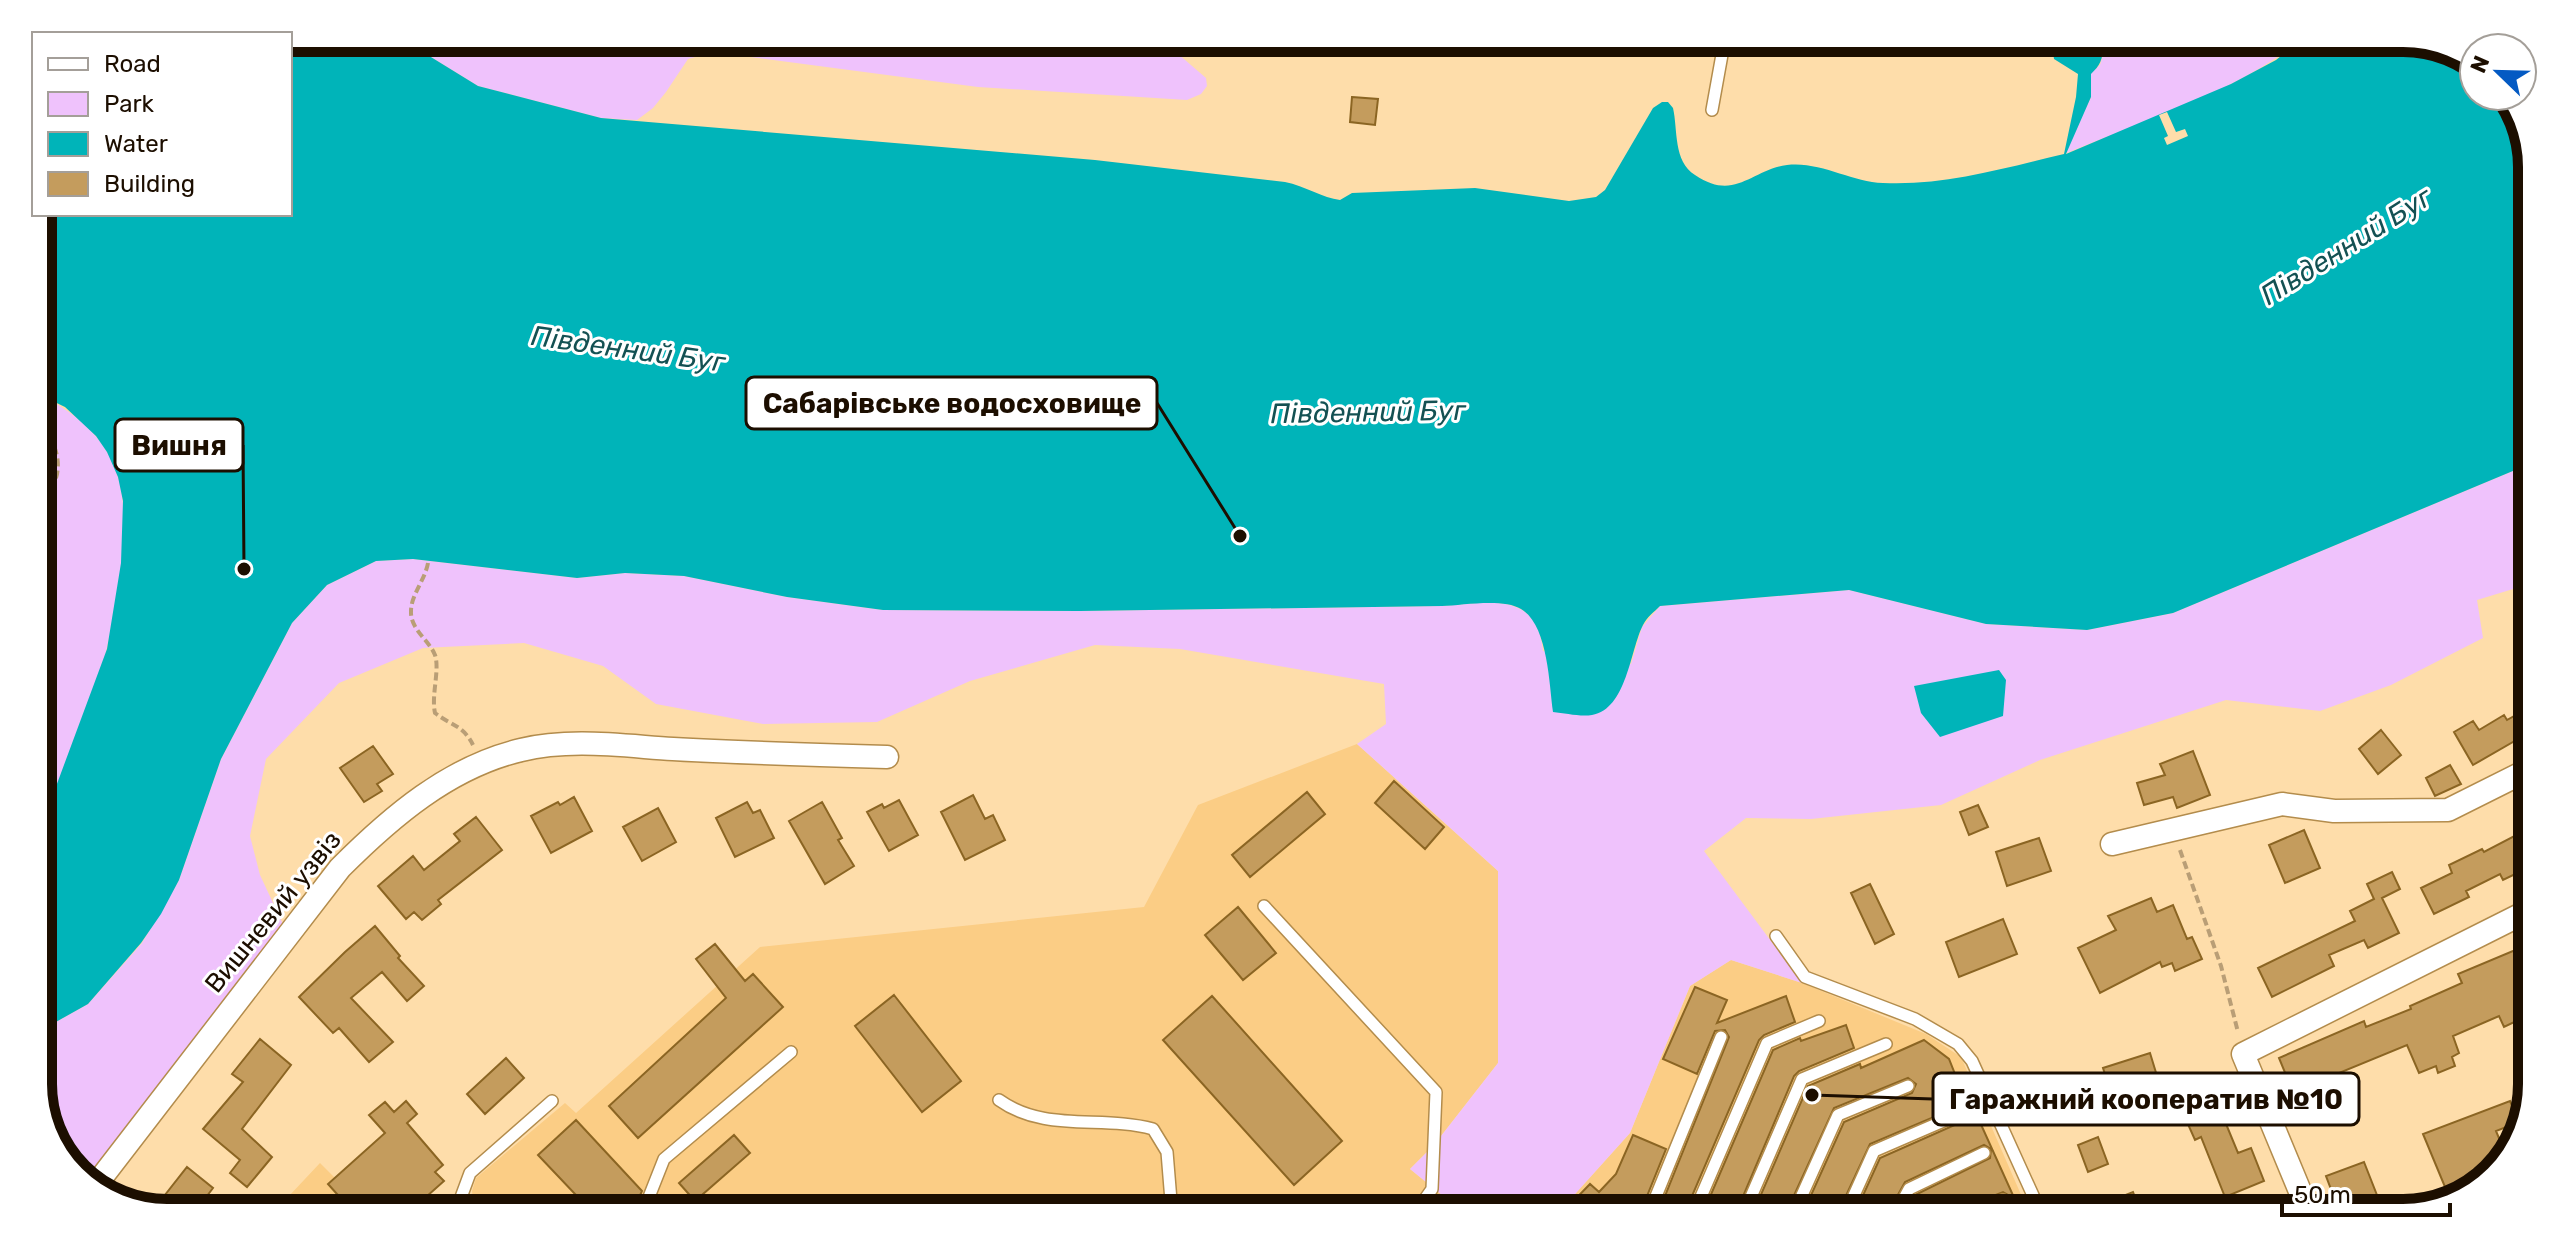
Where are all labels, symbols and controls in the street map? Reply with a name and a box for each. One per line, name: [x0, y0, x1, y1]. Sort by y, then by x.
legend: [32, 32, 292, 216]
north arrow: [2458, 32, 2538, 112]
text: Road: [104, 50, 161, 78]
text: N: [2465, 52, 2496, 77]
text: Park: [104, 90, 155, 118]
text: Water: [104, 130, 168, 158]
text: Building: [104, 170, 195, 198]
water label: Південний Буг: [2255, 179, 2439, 312]
water label: Південний Буг: [529, 319, 729, 379]
callout: Сабарівське водосховище: [746, 377, 1157, 429]
text: Сабарівське водосховище: [763, 387, 1141, 420]
water label: Південний Буг: [1270, 394, 1468, 430]
callout: Вишня: [115, 419, 243, 471]
text: Вишня: [131, 429, 227, 462]
street label: Вишневий узвіз: [199, 825, 347, 999]
callout: Гаражний кооператив №10: [1933, 1073, 2359, 1125]
text: Гаражний кооператив №10: [1949, 1083, 2343, 1116]
scale bar: [2282, 1167, 2450, 1217]
text: 50 m: [2294, 1181, 2351, 1209]

